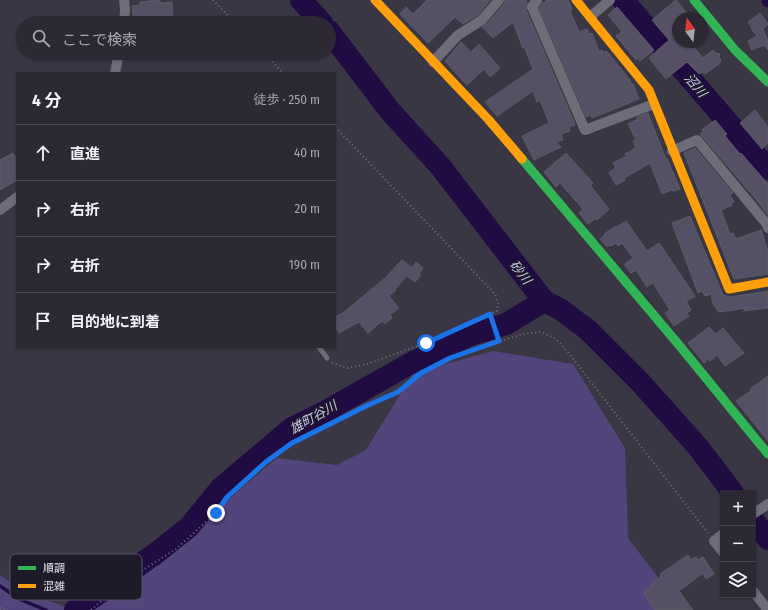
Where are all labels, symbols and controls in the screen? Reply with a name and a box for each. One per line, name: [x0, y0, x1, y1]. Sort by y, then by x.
north arrow: [672, 12, 708, 48]
search box: [16, 16, 336, 60]
icon: search: [30, 27, 52, 49]
text: ここで検索: [62, 31, 137, 49]
water label: 沼川: [682, 71, 711, 102]
text: 4 分: [32, 90, 61, 111]
text: 徒歩 · 250 m: [254, 92, 320, 107]
icon: ahead: [32, 142, 54, 164]
text: 直進: [70, 145, 100, 163]
text: 40 m: [294, 145, 320, 160]
icon: right: [32, 198, 54, 220]
text: 右折: [70, 201, 100, 219]
text: 20 m: [294, 201, 320, 216]
icon: right: [32, 254, 54, 276]
text: 右折: [70, 257, 100, 275]
text: 190 m: [289, 257, 320, 272]
water label: 砂川: [507, 257, 536, 289]
icon: arrive: [32, 310, 54, 332]
text: 目的地に到着: [70, 313, 160, 331]
route start: [417, 334, 435, 352]
water label: 雄町谷川: [287, 397, 341, 437]
map controls: [720, 490, 756, 598]
button: +: [720, 490, 756, 526]
route end: [207, 504, 225, 522]
button: −: [720, 526, 756, 562]
legend: [10, 554, 142, 600]
text: 順調: [43, 562, 65, 575]
button: layers: [720, 562, 756, 598]
text: 混雑: [43, 580, 65, 593]

